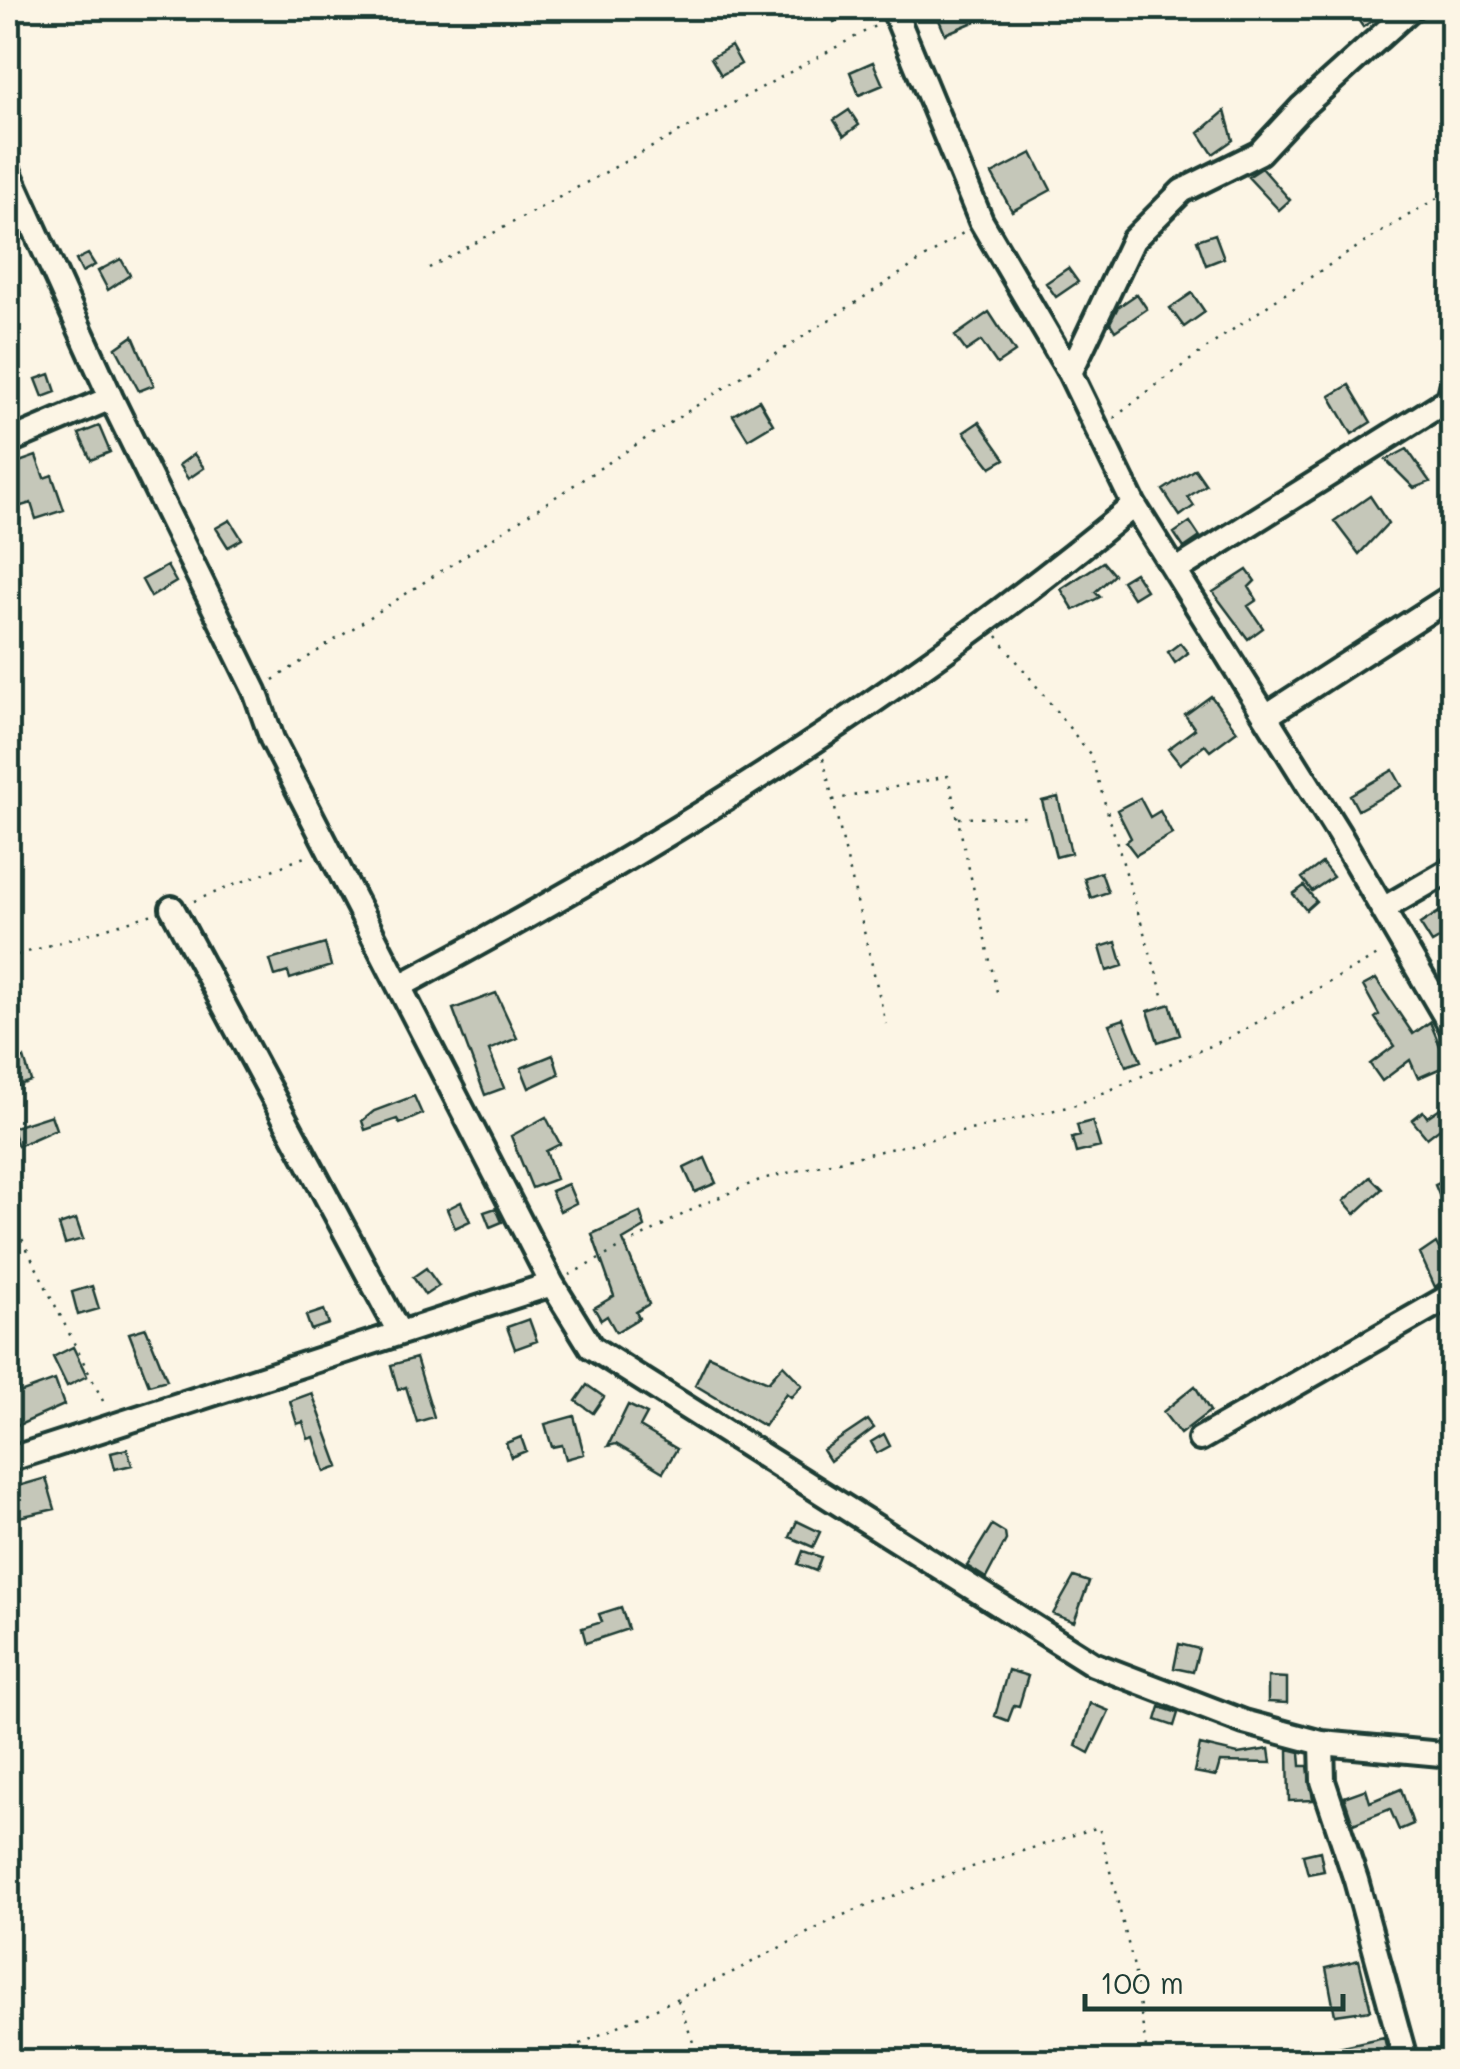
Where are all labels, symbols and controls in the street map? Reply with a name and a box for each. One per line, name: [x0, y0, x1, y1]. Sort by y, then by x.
scale bar: [1085, 1949, 1342, 2011]
text: 100 m: [1100, 1962, 1184, 2002]

